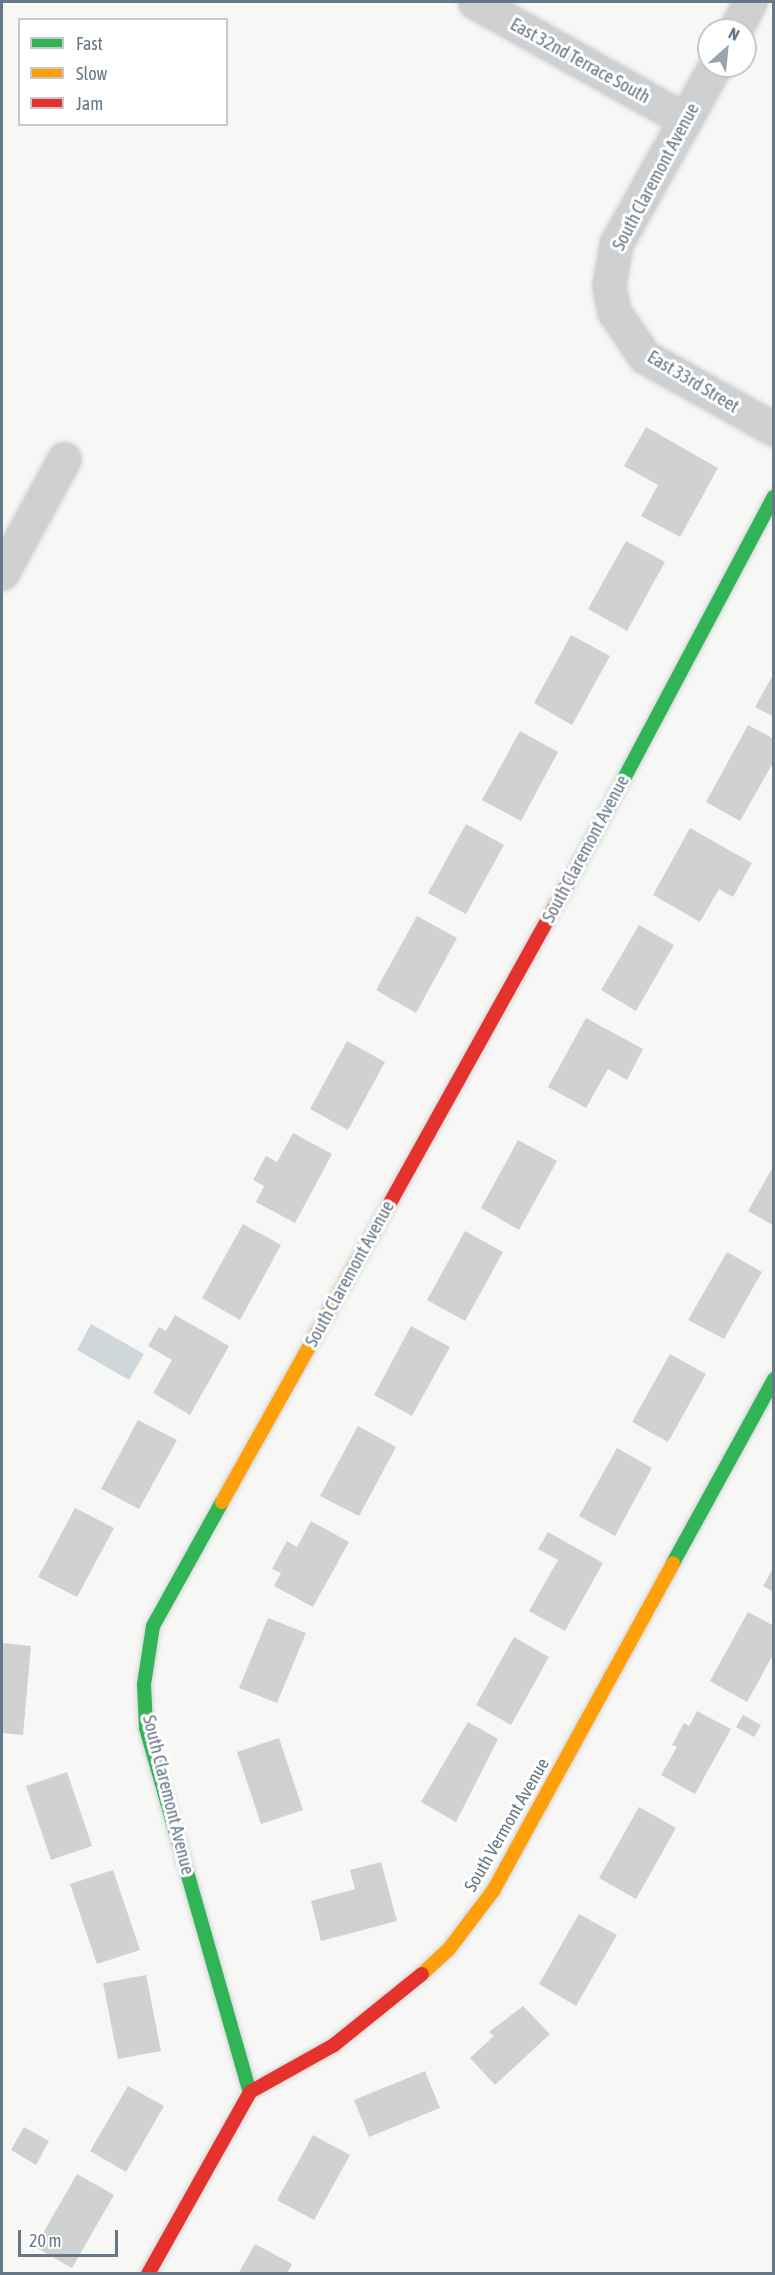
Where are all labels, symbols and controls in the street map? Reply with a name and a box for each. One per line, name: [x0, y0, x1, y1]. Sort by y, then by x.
street label: East 32nd Terrace South: [506, 14, 654, 108]
legend: [18, 18, 228, 126]
north arrow: [697, 18, 757, 78]
text: N: [726, 24, 743, 44]
text: Fast: [76, 33, 103, 54]
text: Slow: [76, 63, 107, 84]
text: Jam: [76, 93, 103, 114]
street label: South Claremont Avenue: [608, 100, 704, 254]
street label: East 33rd Street: [643, 346, 743, 418]
street label: South Claremont Avenue: [538, 772, 634, 926]
street label: South Claremont Avenue: [301, 1197, 399, 1351]
street label: South Claremont Avenue: [138, 1713, 198, 1877]
street label: South Vermont Avenue: [460, 1754, 554, 1896]
scale bar: [21, 2218, 122, 2256]
text: 20 m: [29, 2230, 61, 2251]

